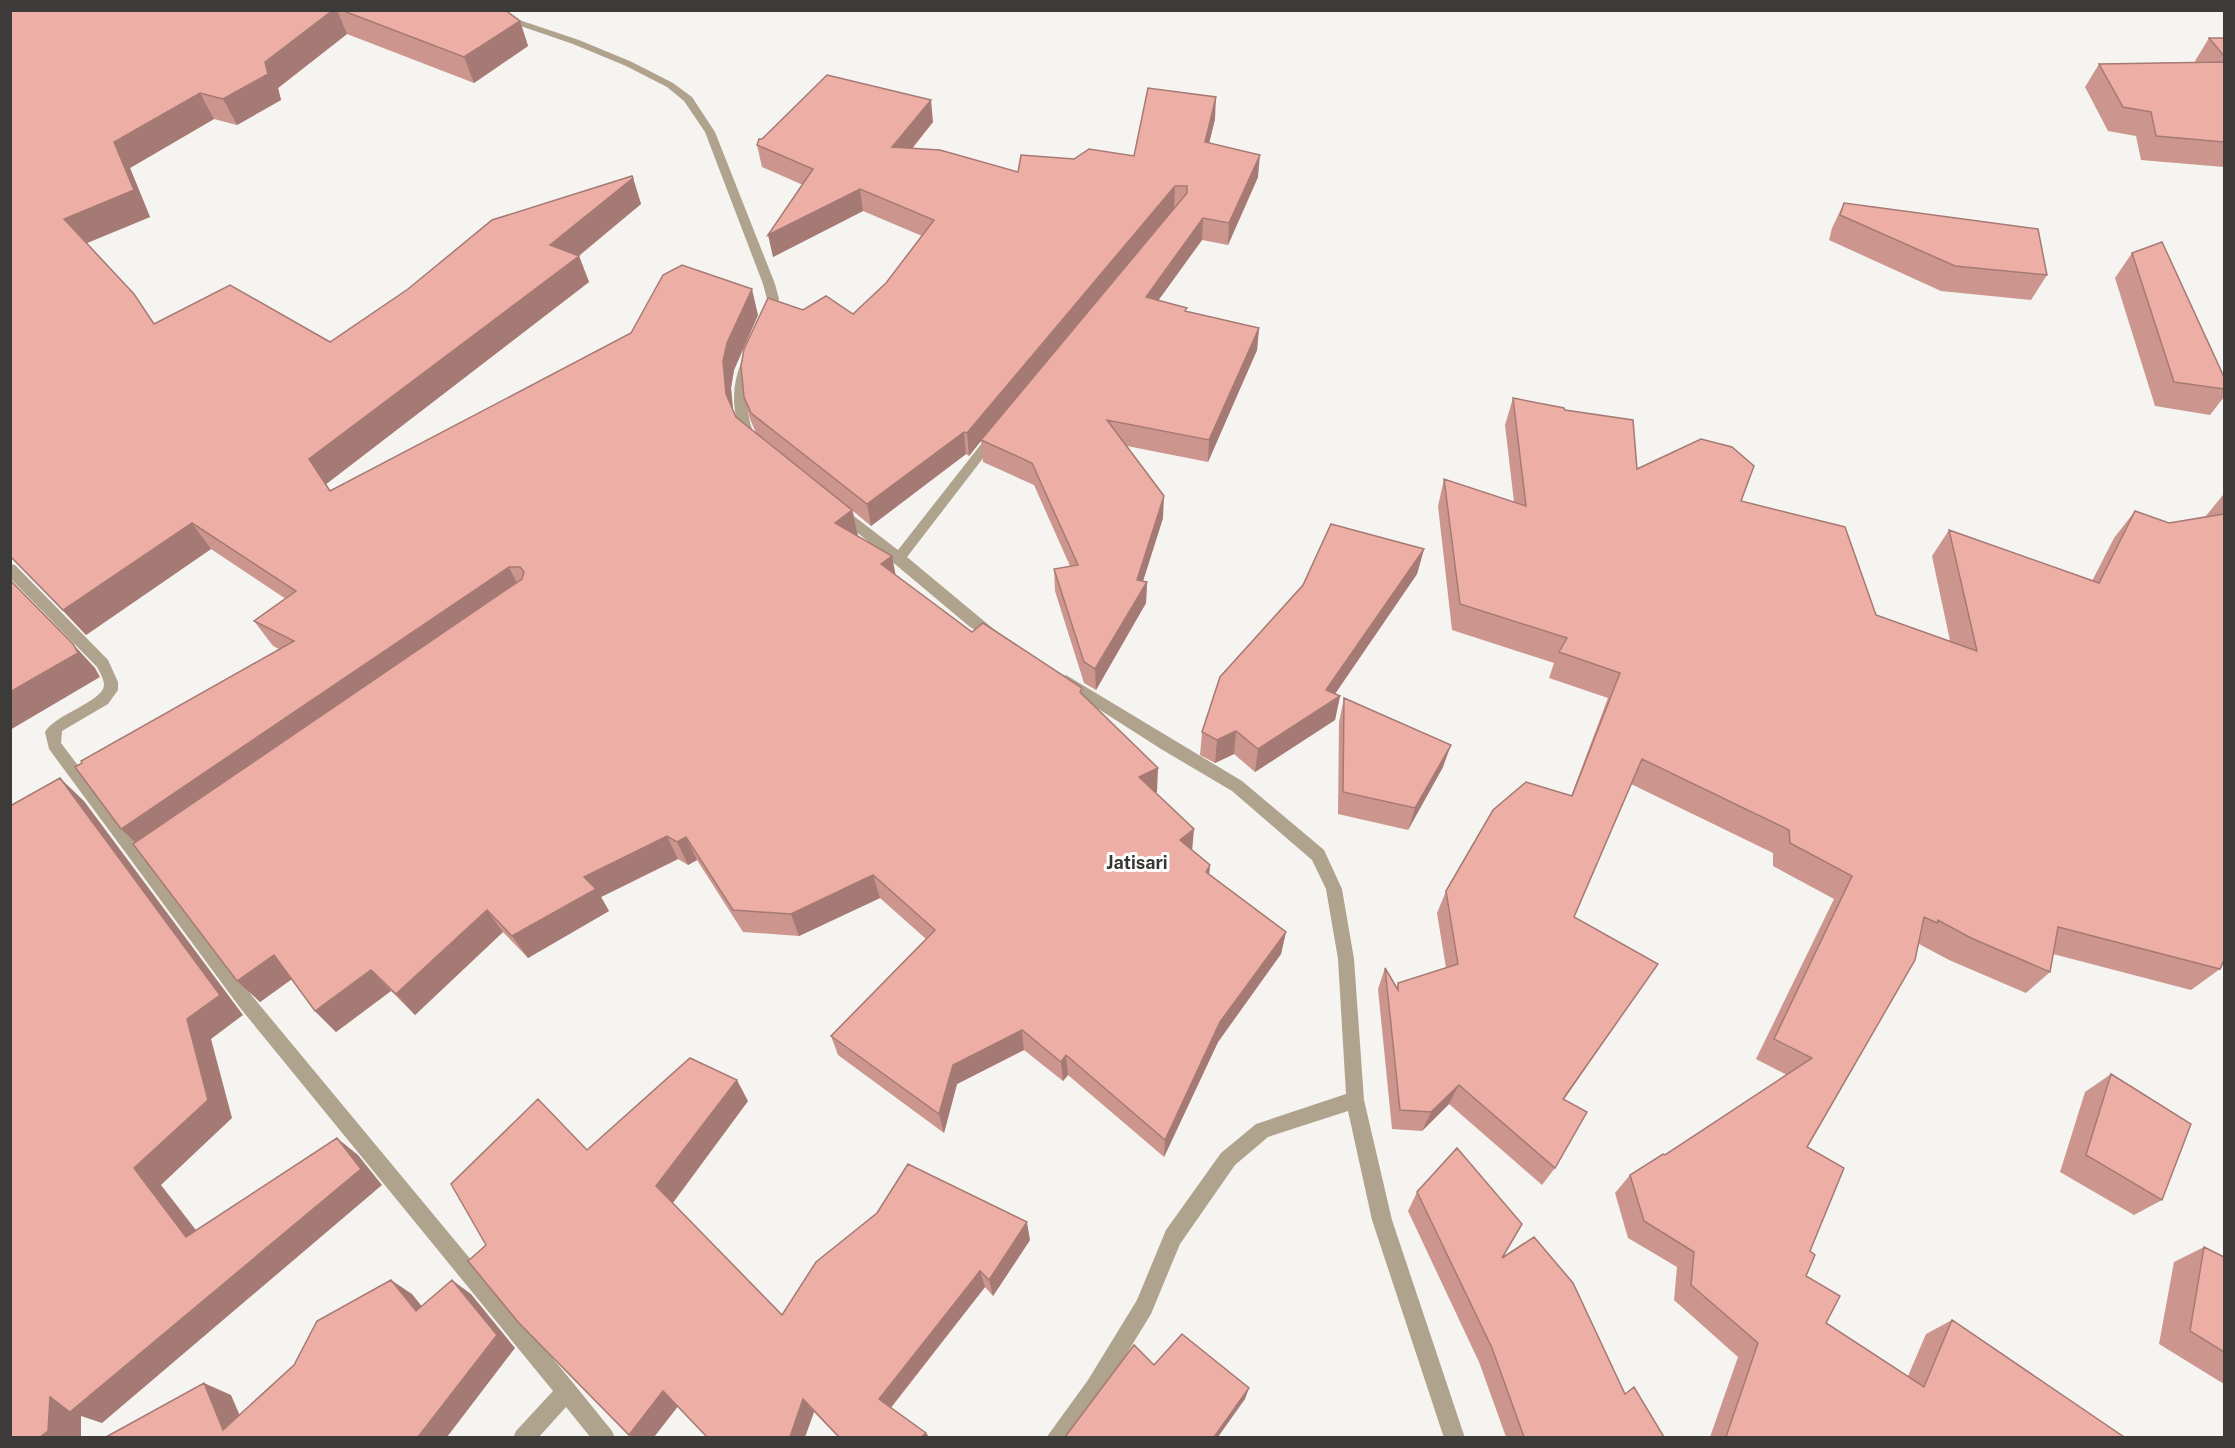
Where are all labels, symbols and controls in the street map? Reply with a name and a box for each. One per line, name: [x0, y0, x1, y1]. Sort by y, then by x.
district label: Jatisari: [1106, 852, 1168, 873]

